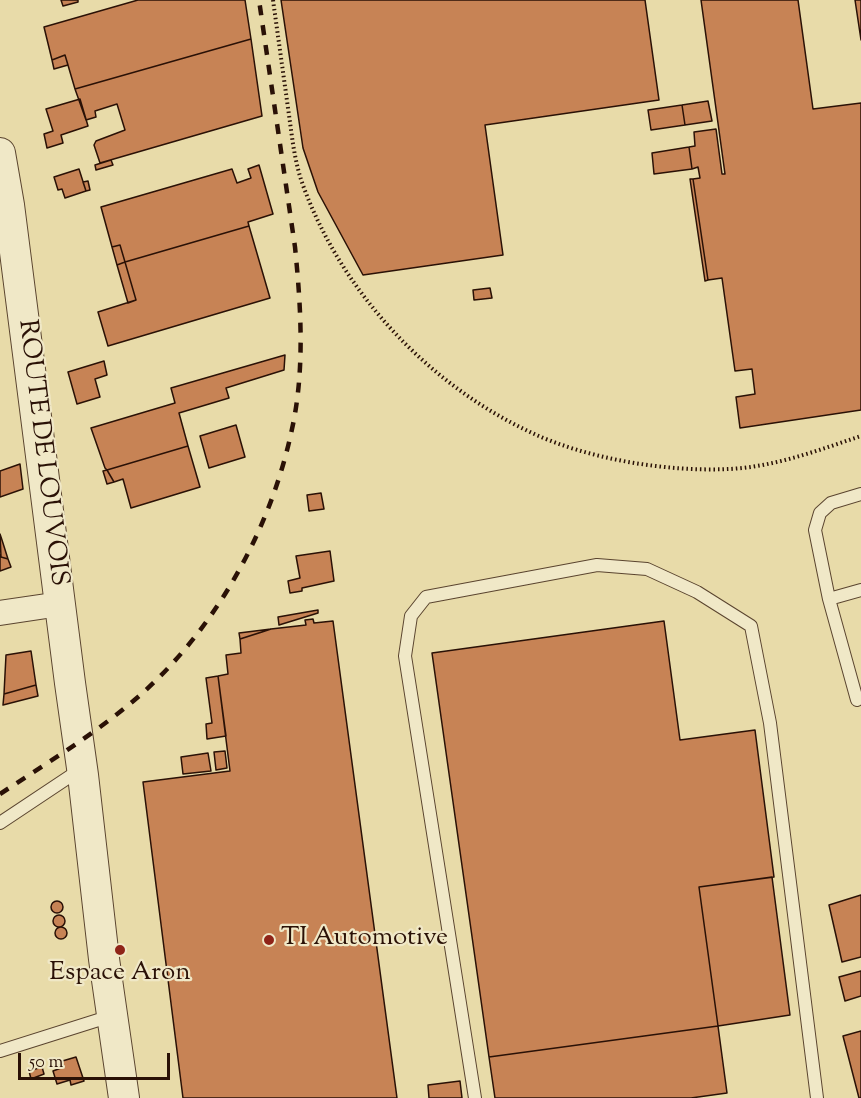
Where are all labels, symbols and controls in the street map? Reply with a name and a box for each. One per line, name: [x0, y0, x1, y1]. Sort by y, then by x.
street label: ROUTE DE LOUVOIS: [9, 318, 73, 588]
place label: TI Automotive: [281, 924, 448, 956]
marker: TI Automotive: [262, 933, 276, 947]
marker: Espace Aron: [113, 943, 127, 957]
place label: Espace Aron: [49, 959, 191, 991]
scale bar: [21, 1041, 172, 1079]
text: 50 m: [29, 1050, 63, 1076]

